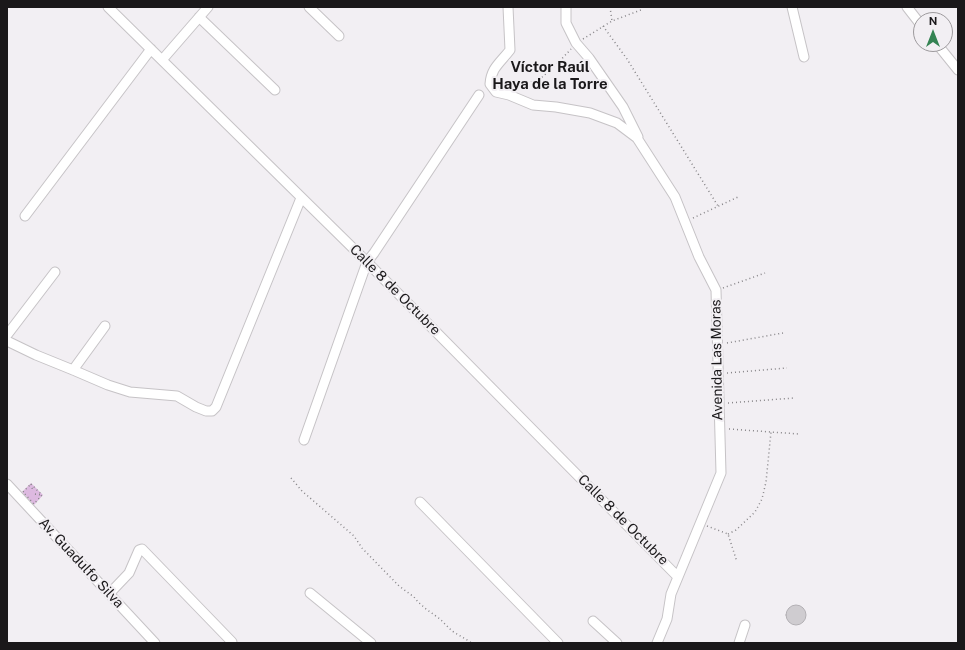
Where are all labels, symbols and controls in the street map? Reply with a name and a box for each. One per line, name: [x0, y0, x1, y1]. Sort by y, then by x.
north arrow: [913, 12, 953, 52]
text: N: [929, 15, 937, 27]
district label: Víctor Raúl Haya de la Torre: [492, 58, 608, 93]
street label: Calle 8 de Octubre: [346, 241, 444, 339]
street label: Avenida Las Moras: [708, 299, 726, 421]
street label: Calle 8 de Octubre: [574, 471, 672, 569]
street label: Av. Guadulfo Silva: [35, 515, 127, 611]

